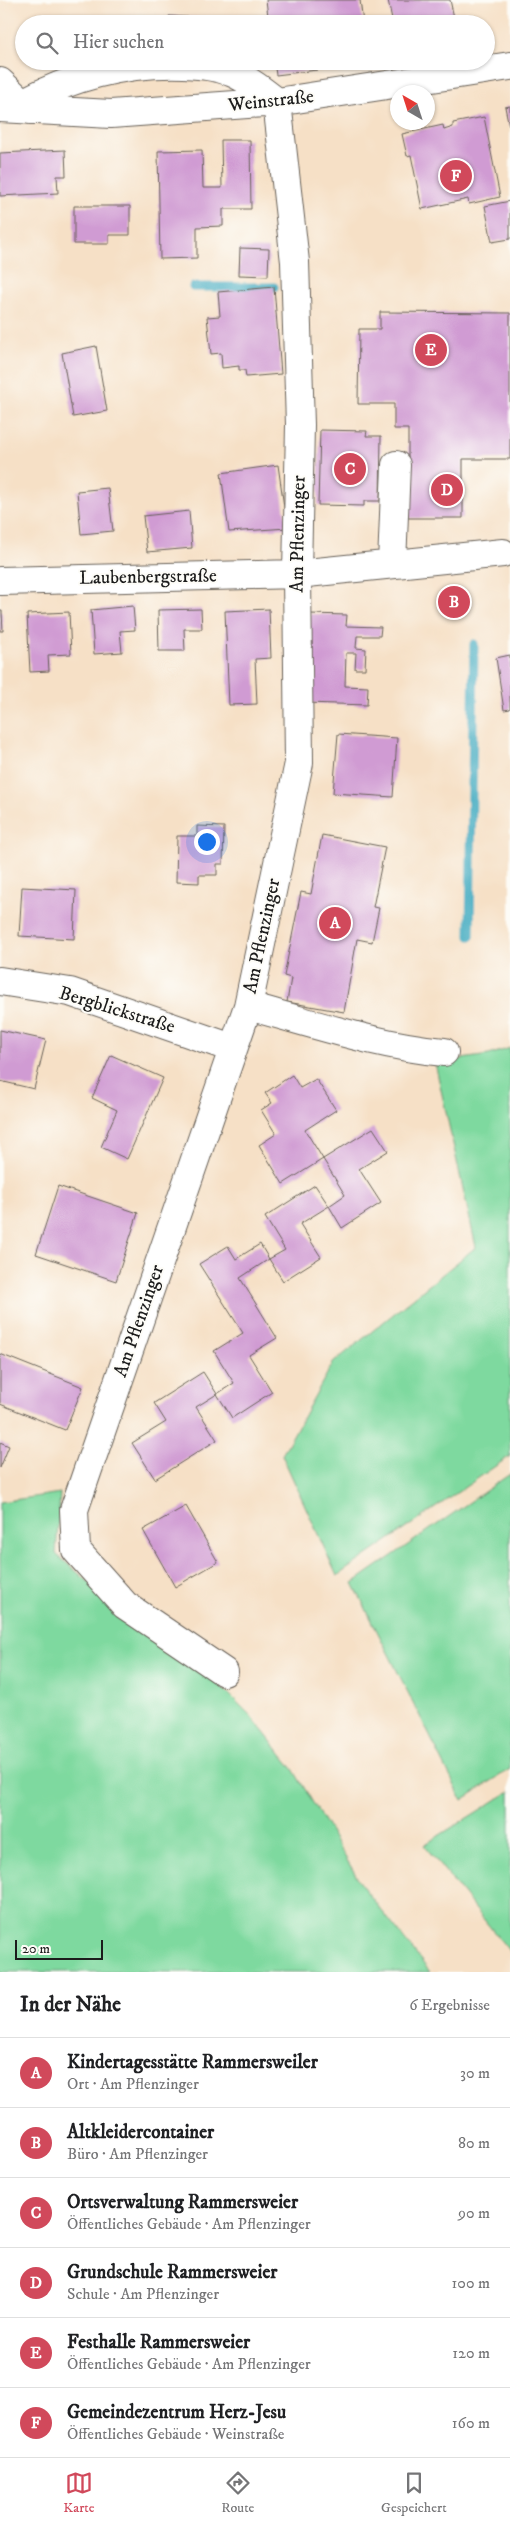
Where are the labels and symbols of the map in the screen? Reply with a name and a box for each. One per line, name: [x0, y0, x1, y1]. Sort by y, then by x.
street label: Weinstraße: [226, 85, 315, 117]
north arrow: [390, 85, 435, 130]
pin: F: [440, 157, 472, 195]
pin: E: [415, 331, 447, 369]
pin: C: [334, 450, 366, 488]
pin: D: [431, 471, 463, 509]
street label: Am Pflenzinger: [285, 475, 311, 593]
street label: Laubenbergstraße: [79, 564, 217, 590]
pin: B: [438, 583, 470, 621]
your location: [194, 829, 220, 855]
street label: Am Pflenzinger: [239, 876, 285, 996]
pin: A: [319, 904, 351, 942]
street label: Bergblickstraße: [56, 981, 178, 1039]
street label: Am Pflenzinger: [109, 1262, 169, 1380]
scale bar: [15, 1937, 102, 1960]

